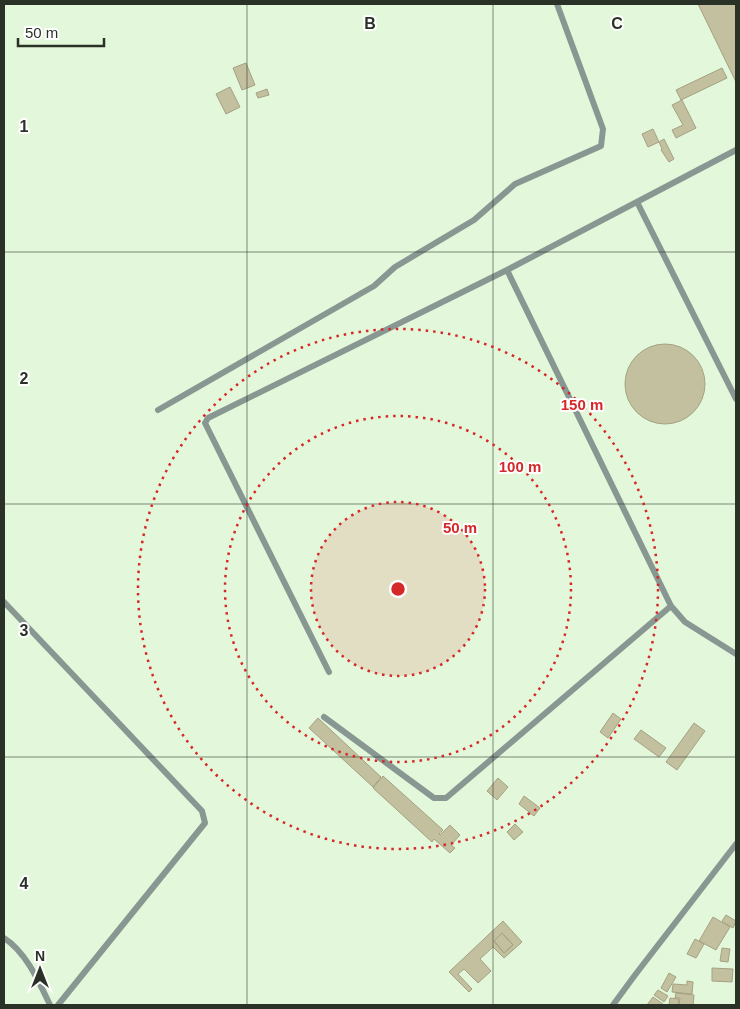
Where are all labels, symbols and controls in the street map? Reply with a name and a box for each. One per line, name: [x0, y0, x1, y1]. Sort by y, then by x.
scale bar: [18, 15, 104, 47]
text: B: [364, 15, 376, 32]
text: C: [611, 15, 623, 32]
text: 50 m: [25, 24, 58, 41]
text: 1: [20, 118, 29, 135]
text: 2: [20, 370, 29, 387]
text: 150 m: [561, 396, 603, 413]
text: 100 m: [499, 458, 541, 475]
text: 50 m: [443, 519, 477, 536]
centre of rings: [389, 580, 407, 598]
text: 3: [20, 622, 29, 639]
text: 4: [20, 875, 29, 892]
north arrow: [15, 944, 65, 994]
text: N: [35, 948, 45, 964]

